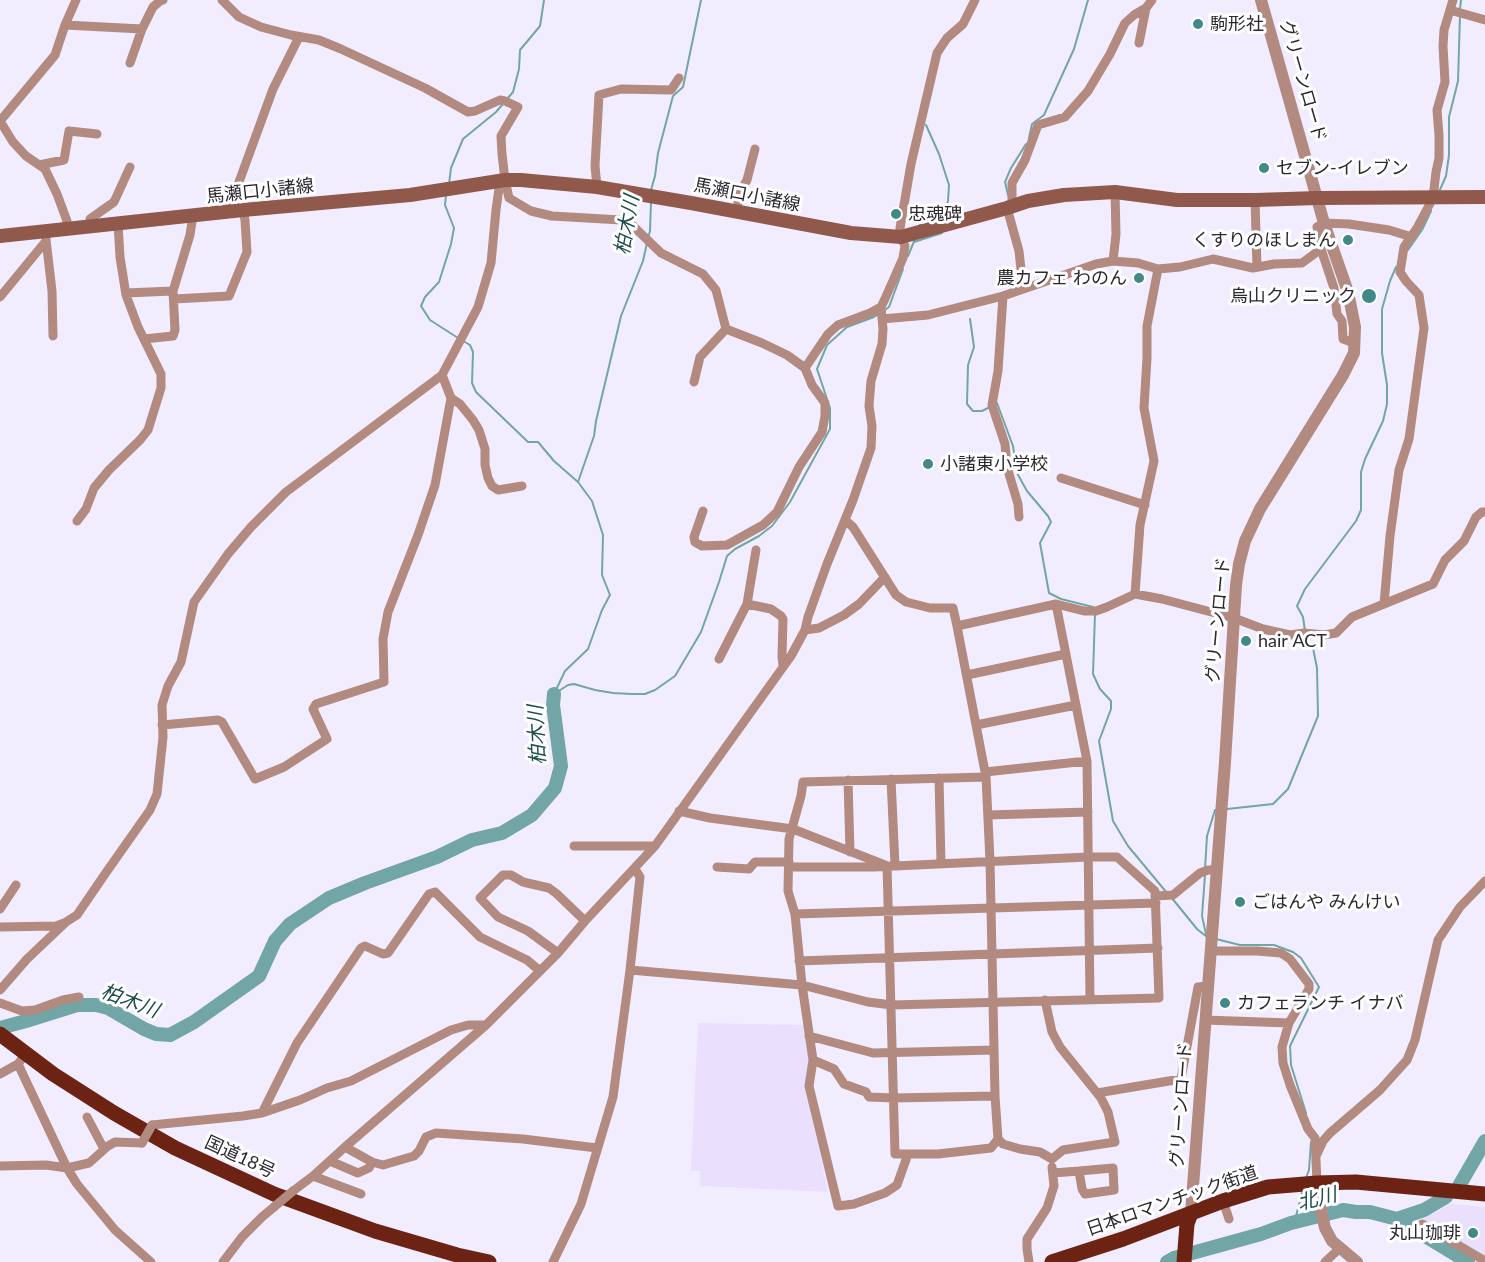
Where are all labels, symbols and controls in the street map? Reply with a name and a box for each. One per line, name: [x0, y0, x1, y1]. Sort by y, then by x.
place label: 駒形社: [1210, 13, 1264, 35]
marker: 駒形社: [1191, 17, 1205, 31]
street label: グリーンロード: [1275, 17, 1331, 145]
place label: セブン-イレブン: [1276, 157, 1409, 179]
marker: セブン-イレブン: [1257, 161, 1271, 175]
street label: 馬瀬口小諸線: [692, 174, 802, 216]
street label: 馬瀬口小諸線: [205, 175, 315, 207]
water label: 柏木川: [610, 193, 644, 257]
place label: 忠魂碑: [908, 203, 962, 225]
marker: 忠魂碑: [889, 207, 903, 221]
place label: くすりのほしまん: [1192, 229, 1336, 251]
marker: くすりのほしまん: [1341, 233, 1355, 247]
place label: 農カフェ わのん: [996, 267, 1127, 289]
marker: 農カフェ わのん: [1132, 271, 1146, 285]
place label: 烏山クリニック: [1230, 285, 1356, 307]
marker: 烏山クリニック: [1360, 287, 1378, 305]
place label: 小諸東小学校: [940, 453, 1048, 475]
marker: 小諸東小学校: [921, 457, 935, 471]
street label: グリーンロード: [1202, 556, 1234, 684]
place label: hair ACT: [1258, 630, 1327, 652]
marker: hair ACT: [1239, 634, 1253, 648]
water label: 柏木川: [523, 704, 551, 766]
place label: ごはんや みんけい: [1252, 891, 1401, 913]
marker: ごはんや みんけい: [1233, 895, 1247, 909]
water label: 柏木川: [98, 979, 162, 1023]
place label: カフェランチ イナバ: [1237, 992, 1404, 1014]
marker: カフェランチ イナバ: [1218, 996, 1232, 1010]
street label: グリーンロード: [1166, 1041, 1196, 1169]
street label: 国道18号: [202, 1131, 278, 1183]
street label: 日本ロマンチック街道: [1083, 1161, 1261, 1241]
water label: 北川: [1295, 1183, 1339, 1215]
place label: 丸山珈琲: [1389, 1222, 1461, 1244]
marker: 丸山珈琲: [1466, 1226, 1480, 1240]

